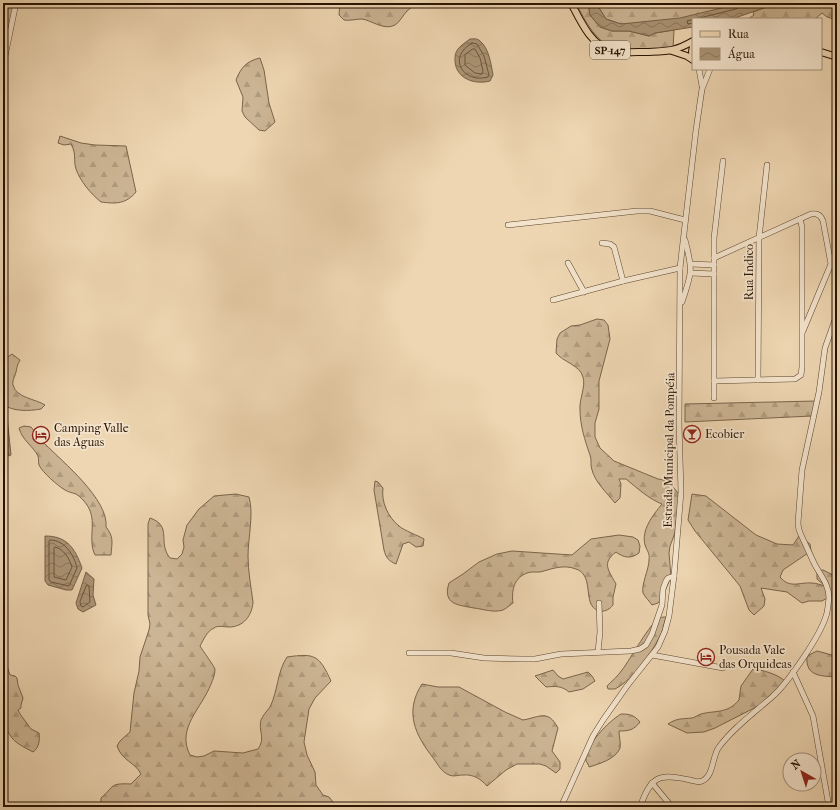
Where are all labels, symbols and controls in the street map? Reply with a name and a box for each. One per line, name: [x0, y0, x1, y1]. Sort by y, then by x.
legend: [692, 18, 822, 70]
text: Rua: [728, 27, 749, 41]
road number: SP-147: [590, 41, 630, 59]
text: Água: [727, 46, 755, 61]
street label: Rua Indico: [742, 244, 756, 300]
street label: Estrada Municipal da Pompéia: [661, 372, 677, 528]
place label: Camping Valle das Aguas: [54, 421, 129, 449]
bar icon: Ecobier: [682, 424, 702, 444]
hotel icon: Camping Valle das Aguas: [31, 425, 51, 445]
place label: Ecobier: [705, 427, 745, 441]
place label: Pousada Vale das Orquideas: [719, 643, 792, 671]
hotel icon: Pousada Vale das Orquideas: [696, 647, 716, 667]
north arrow: [782, 752, 822, 792]
text: N: [789, 757, 804, 772]

